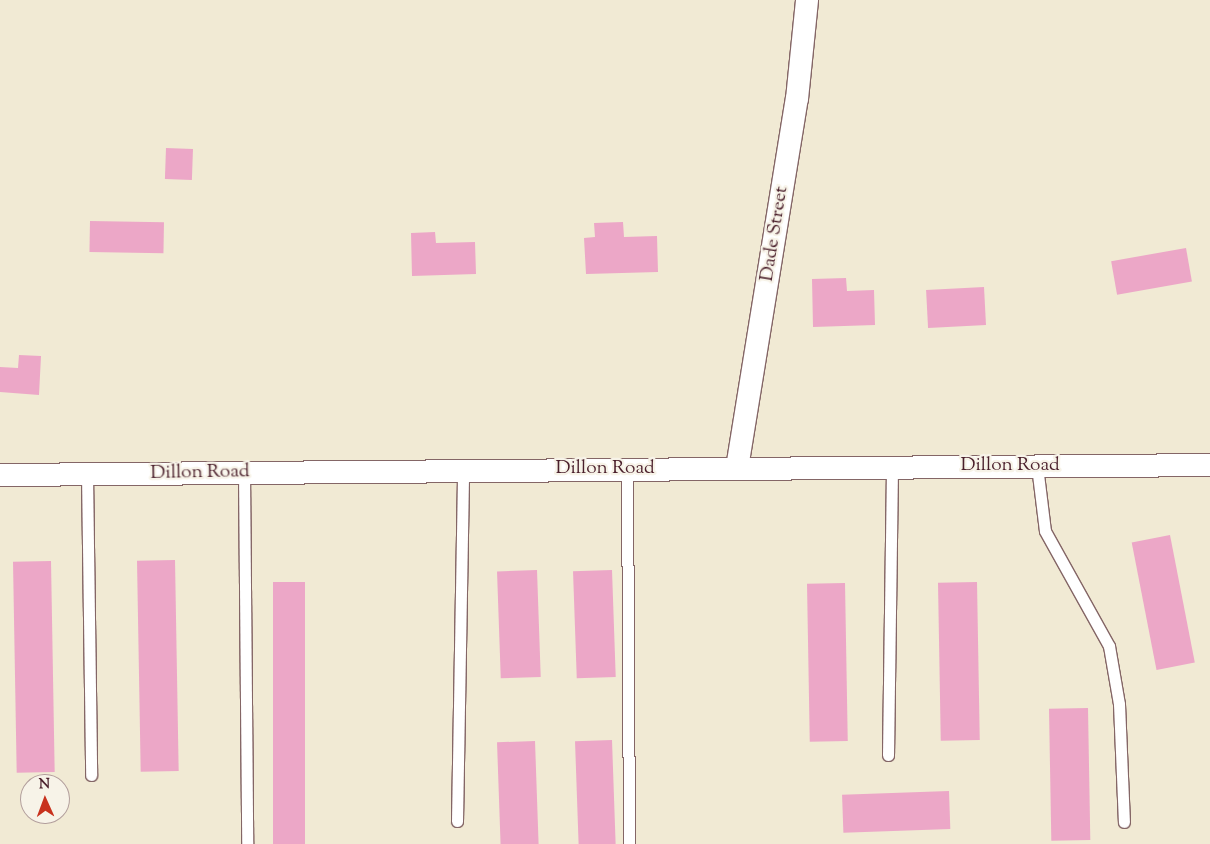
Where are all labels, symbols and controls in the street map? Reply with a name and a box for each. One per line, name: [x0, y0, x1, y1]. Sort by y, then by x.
street label: Dade Street: [756, 185, 794, 283]
street label: Dillon Road: [960, 455, 1060, 477]
street label: Dillon Road: [555, 458, 655, 480]
street label: Dillon Road: [150, 461, 250, 485]
north arrow: [20, 774, 70, 824]
text: N: [39, 775, 50, 795]

